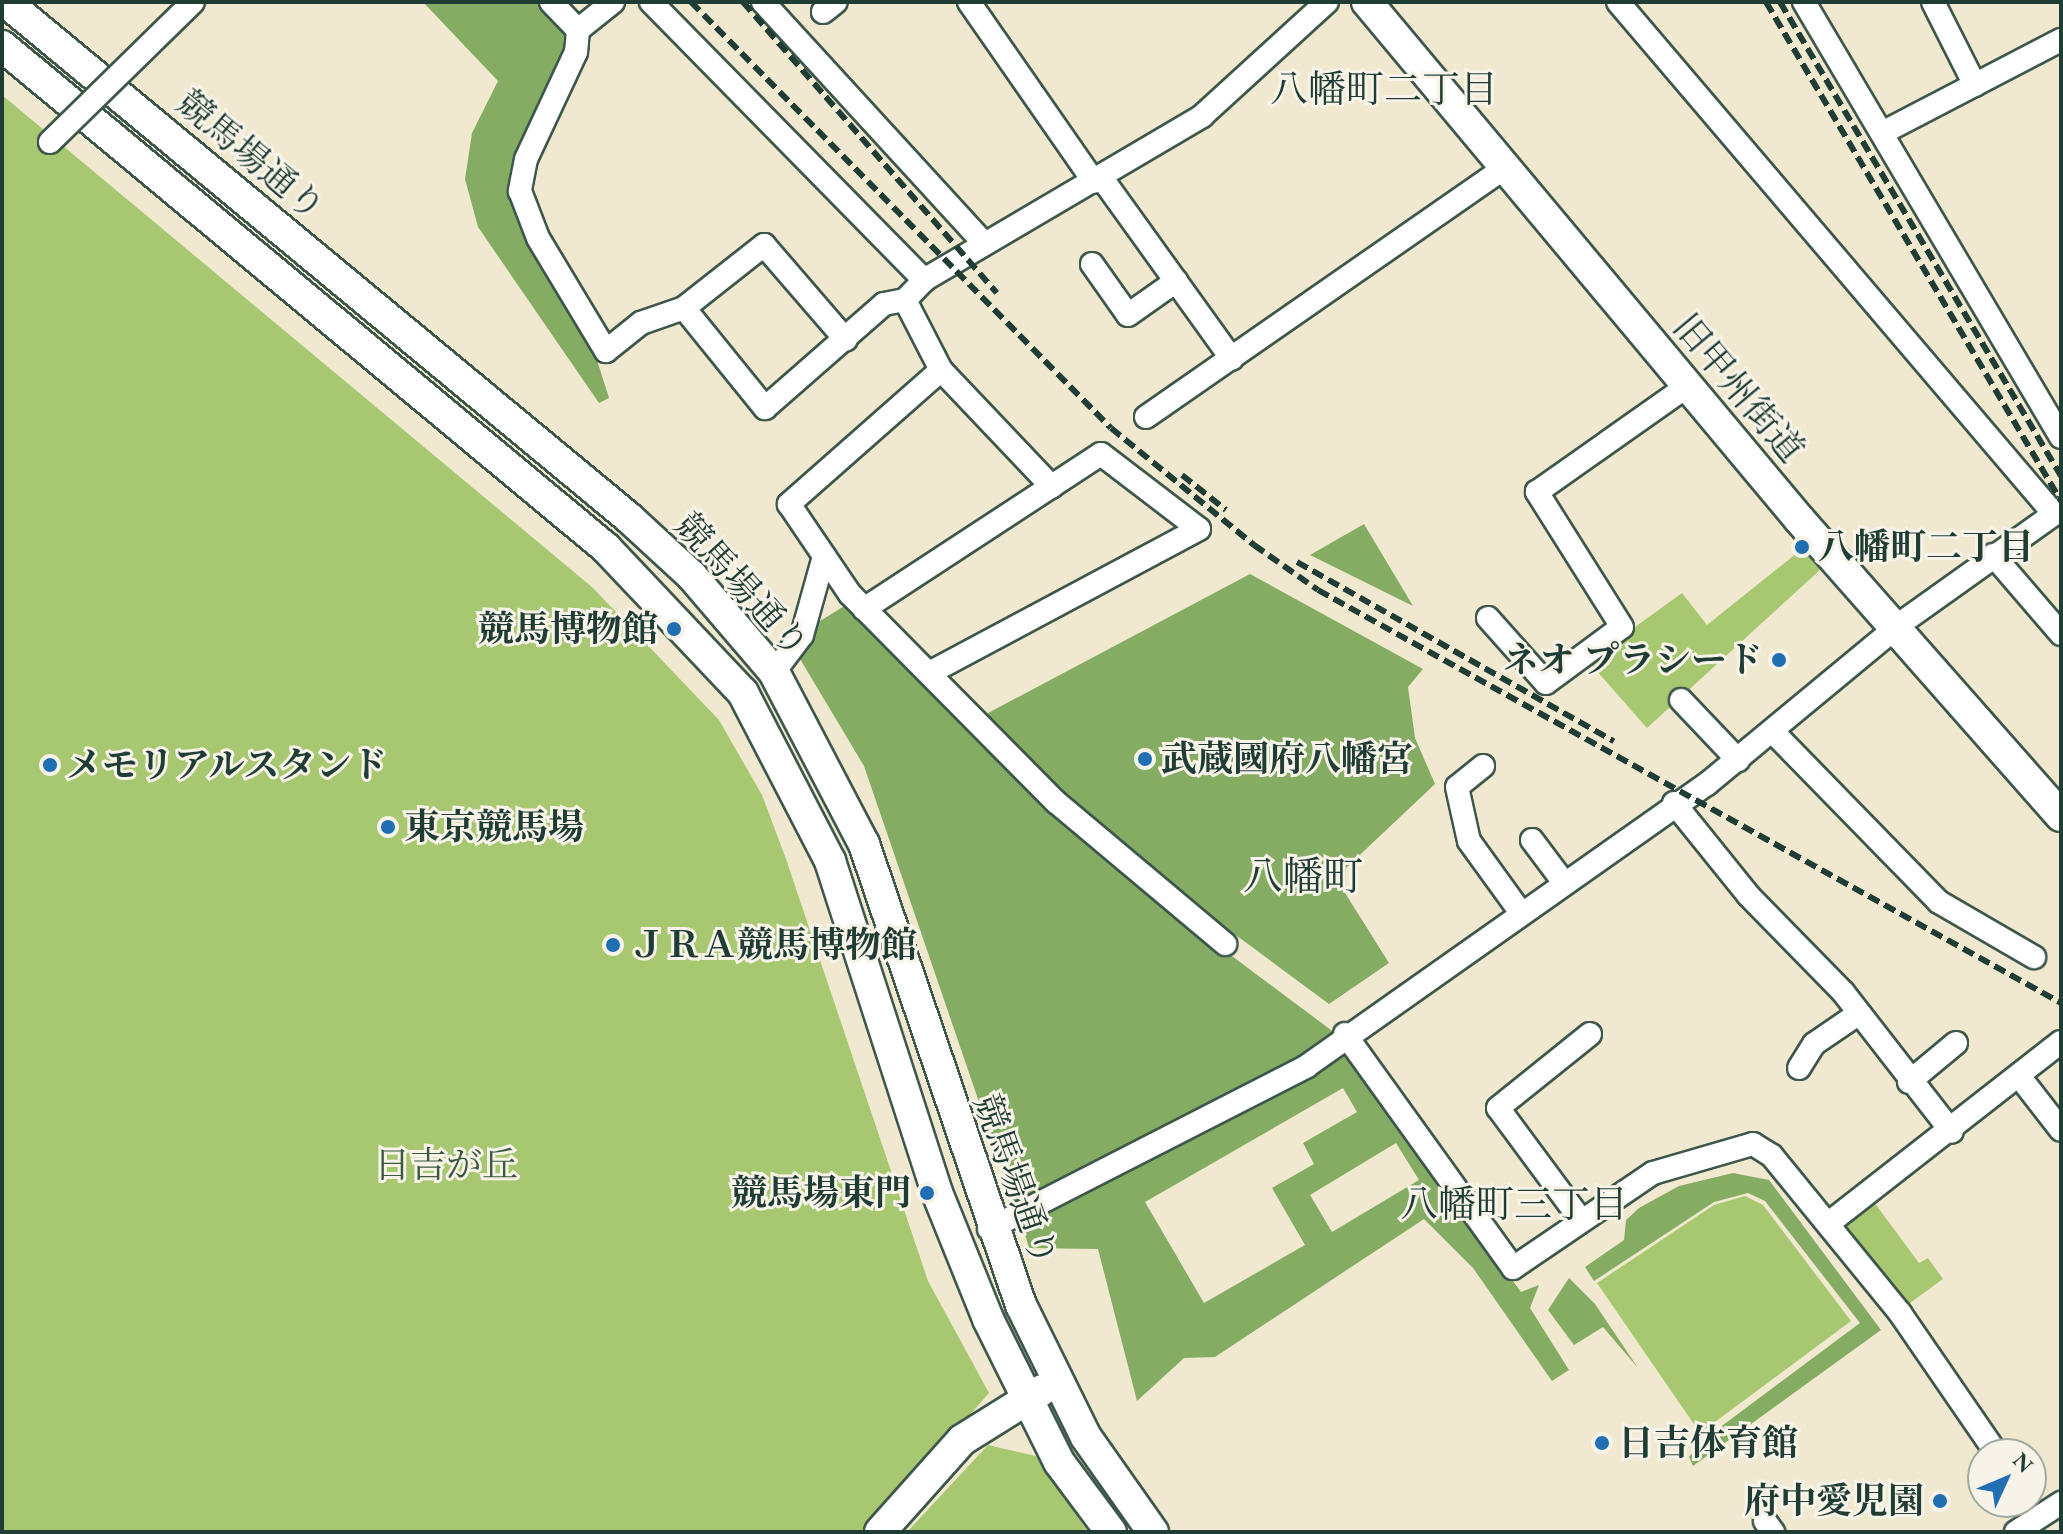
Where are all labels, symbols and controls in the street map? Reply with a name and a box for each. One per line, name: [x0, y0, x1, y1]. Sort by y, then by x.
district label: 八幡町二丁目: [1270, 66, 1498, 112]
street label: 競馬場通り: [168, 81, 334, 229]
street label: 旧甲州街道: [1665, 305, 1813, 471]
street label: 競馬場通り: [666, 504, 818, 666]
place label: 八幡町二丁目: [1818, 525, 2034, 569]
marker: 八幡町二丁目: [1793, 538, 1811, 556]
place label: 競馬博物館: [478, 607, 658, 651]
marker: 競馬博物館: [665, 620, 683, 638]
place label: ネオ プラシード: [1502, 638, 1763, 682]
marker: ネオ プラシード: [1770, 651, 1788, 669]
place label: 武蔵國府八幡宮: [1161, 737, 1413, 781]
place label: メモリアルスタンド: [66, 743, 390, 787]
marker: 武蔵國府八幡宮: [1136, 750, 1154, 768]
marker: メモリアルスタンド: [41, 756, 59, 774]
place label: 東京競馬場: [404, 805, 584, 849]
marker: 東京競馬場: [379, 818, 397, 836]
district label: 八幡町: [1243, 852, 1363, 900]
place label: ＪＲＡ競馬博物館: [629, 923, 917, 967]
marker: ＪＲＡ競馬博物館: [604, 936, 622, 954]
street label: 競馬場通り: [965, 1088, 1067, 1272]
park label: 日吉が丘: [374, 1143, 518, 1187]
place label: 競馬場東門: [731, 1171, 911, 1215]
district label: 八幡町三丁目: [1400, 1181, 1628, 1227]
marker: 競馬場東門: [918, 1184, 936, 1202]
place label: 日吉体育館: [1618, 1421, 1798, 1465]
marker: 日吉体育館: [1593, 1434, 1611, 1452]
north arrow: [1967, 1438, 2047, 1518]
text: N: [2007, 1446, 2040, 1479]
place label: 府中愛児園: [1744, 1479, 1924, 1523]
marker: 府中愛児園: [1931, 1492, 1949, 1510]

